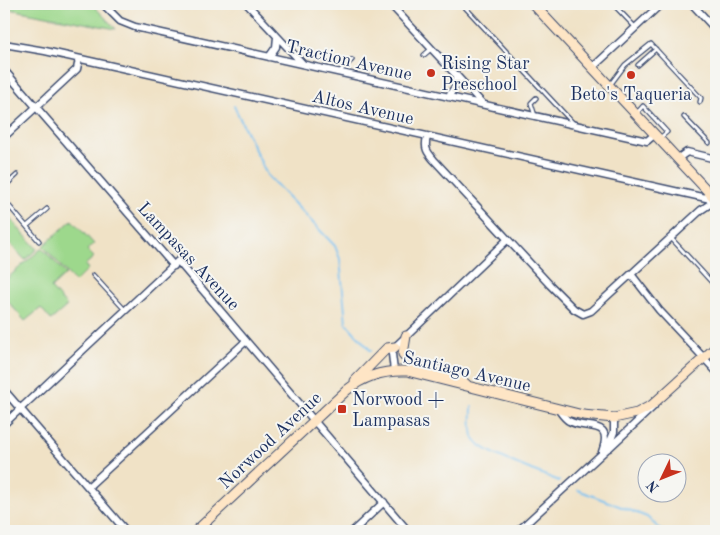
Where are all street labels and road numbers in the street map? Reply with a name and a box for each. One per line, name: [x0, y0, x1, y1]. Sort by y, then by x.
street label: Traction Avenue: [284, 38, 414, 84]
street label: Altos Avenue: [310, 88, 415, 128]
street label: Lampasas Avenue: [134, 199, 243, 314]
street label: Santiago Avenue: [401, 349, 532, 395]
street label: Norwood Avenue: [216, 389, 325, 493]

